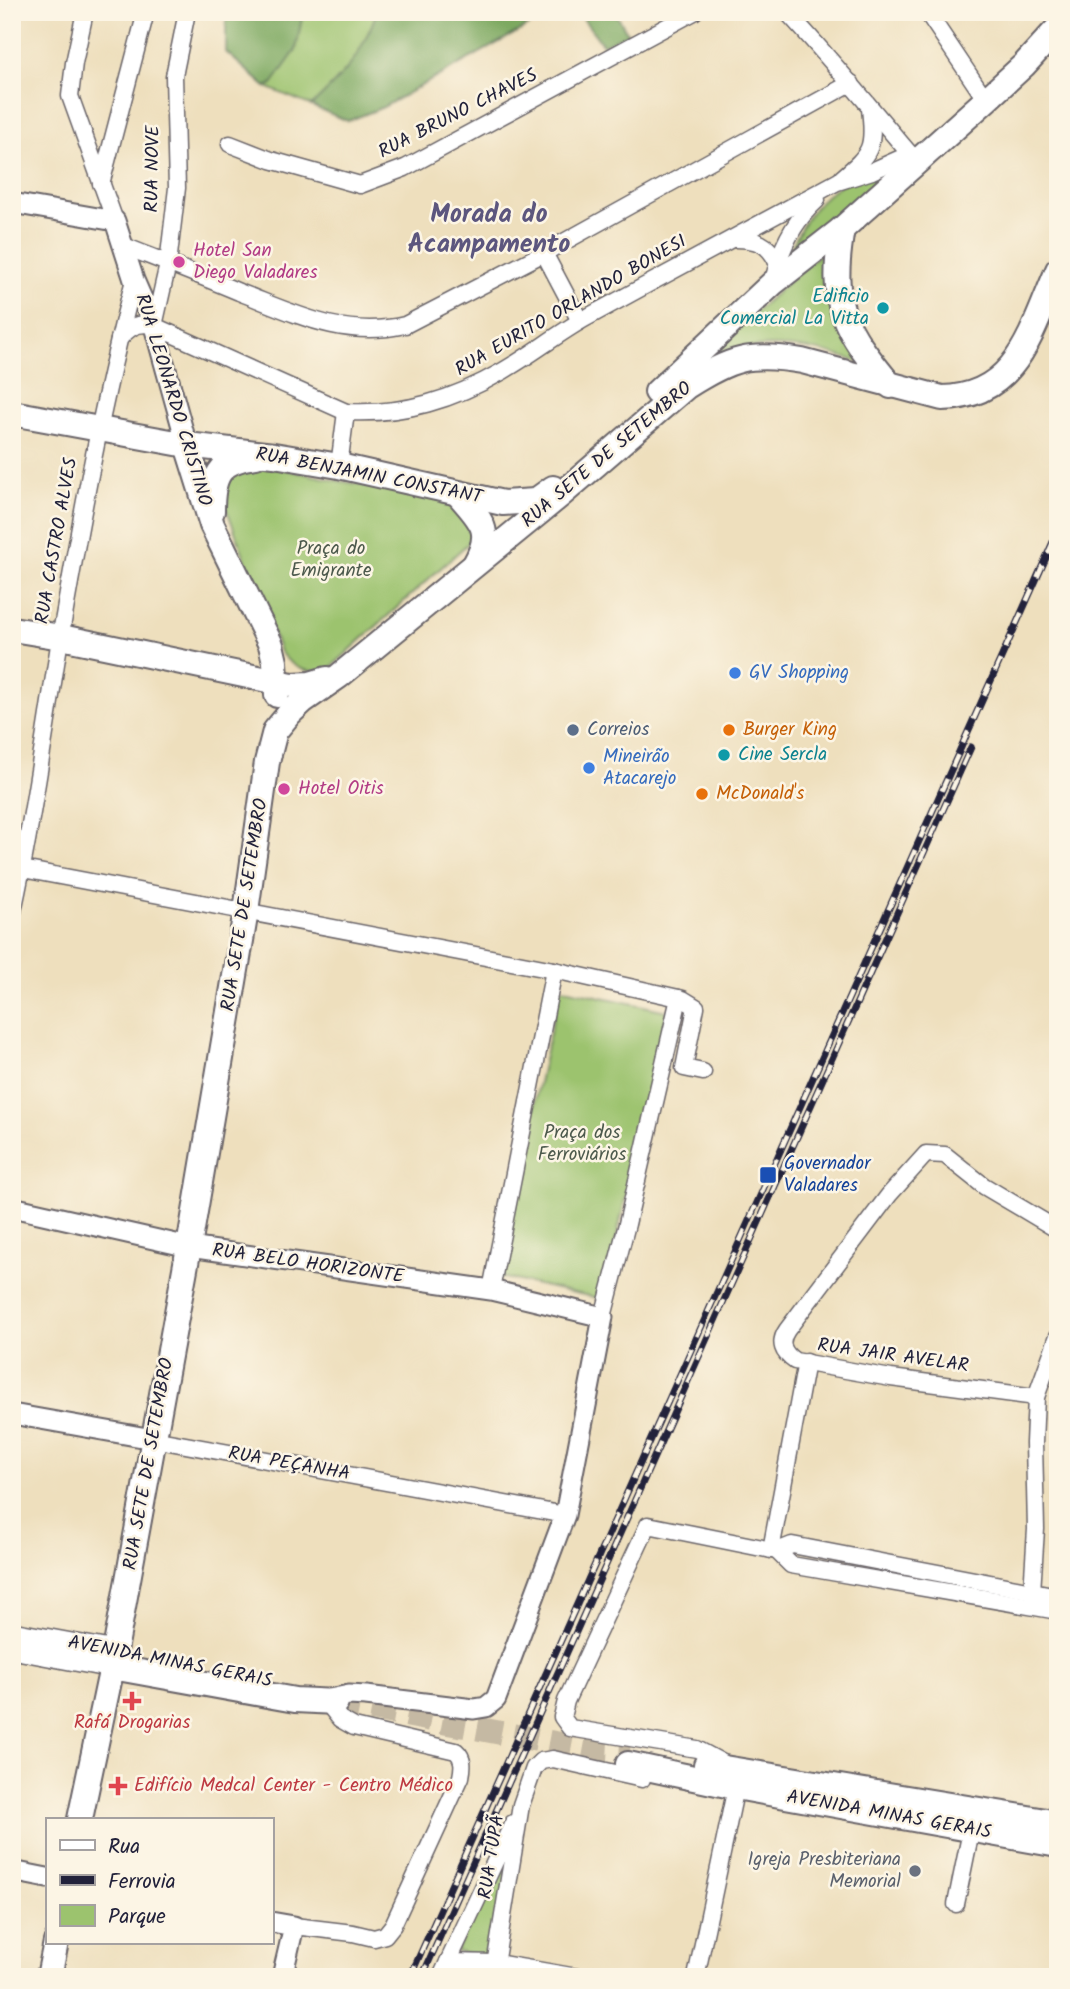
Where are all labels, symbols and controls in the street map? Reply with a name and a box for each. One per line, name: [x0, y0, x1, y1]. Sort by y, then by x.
street label: RUA BRUNO CHAVES: [373, 61, 543, 167]
street label: RUA NOVE: [137, 124, 169, 213]
district label: Morada do Acampamento: [408, 194, 571, 266]
street label: RUA EURITO ORLANDO BONESI: [449, 227, 693, 385]
place label: Hotel San Diego Valadares: [193, 236, 318, 288]
marker: Hotel San Diego Valadares: [171, 254, 187, 270]
place label: Edificio Comercial La Vitta: [720, 282, 869, 334]
street label: RUA LEONARDO CRISTINO: [126, 290, 220, 510]
marker: Edificio Comercial La Vitta: [875, 300, 891, 316]
street label: RUA SETE DE SETEMBRO: [515, 374, 699, 536]
street label: RUA BENJAMIN CONSTANT: [253, 439, 487, 513]
street label: RUA CASTRO ALVES: [28, 455, 86, 627]
park label: Praça do Emigrante: [290, 534, 372, 586]
place label: GV Shopping: [749, 658, 849, 688]
marker: GV Shopping: [727, 665, 743, 681]
place label: Correios: [587, 715, 649, 745]
place label: Burger King: [743, 715, 837, 745]
marker: Correios: [565, 722, 581, 738]
marker: Burger King: [721, 722, 737, 738]
place label: Cine Sercla: [738, 740, 827, 770]
place label: Mineirão Atacarejo: [603, 742, 676, 794]
marker: Cine Sercla: [716, 747, 732, 763]
marker: Mineirão Atacarejo: [581, 760, 597, 776]
place label: Hotel Oitis: [298, 774, 384, 804]
place label: McDonald's: [716, 779, 804, 809]
marker: Hotel Oitis: [276, 781, 292, 797]
marker: McDonald's: [694, 786, 710, 802]
street label: RUA SETE DE SETEMBRO: [213, 796, 277, 1014]
park label: Praça dos Ferroviários: [538, 1118, 626, 1170]
place label: Governador Valadares: [784, 1149, 872, 1201]
marker: Governador Valadares: [758, 1165, 778, 1185]
street label: RUA BELO HORIZONTE: [210, 1236, 407, 1292]
street label: RUA JAIR AVELAR: [815, 1331, 971, 1381]
street label: RUA SETE DE SETEMBRO: [116, 1355, 183, 1572]
street label: RUA PEÇANHA: [226, 1439, 352, 1489]
street label: AVENIDA MINAS GERAIS: [65, 1627, 275, 1697]
marker: Rafá Drogarias: [124, 1693, 140, 1709]
place label: Rafá Drogarias: [74, 1708, 190, 1738]
place label: Edifício Medcal Center - Centro Médico: [134, 1771, 453, 1801]
marker: Edifício Medcal Center - Centro Médico: [108, 1776, 128, 1796]
street label: AVENIDA MINAS GERAIS: [784, 1782, 994, 1848]
street label: RUA TUPÃ: [471, 1813, 513, 1901]
legend: [46, 1818, 273, 1944]
text: Rua: [108, 1831, 140, 1864]
place label: Igreja Presbiteriana Memorial: [747, 1845, 901, 1897]
marker: Igreja Presbiteriana Memorial: [907, 1863, 923, 1879]
text: Ferrovia: [108, 1866, 176, 1899]
text: Parque: [108, 1901, 166, 1934]

